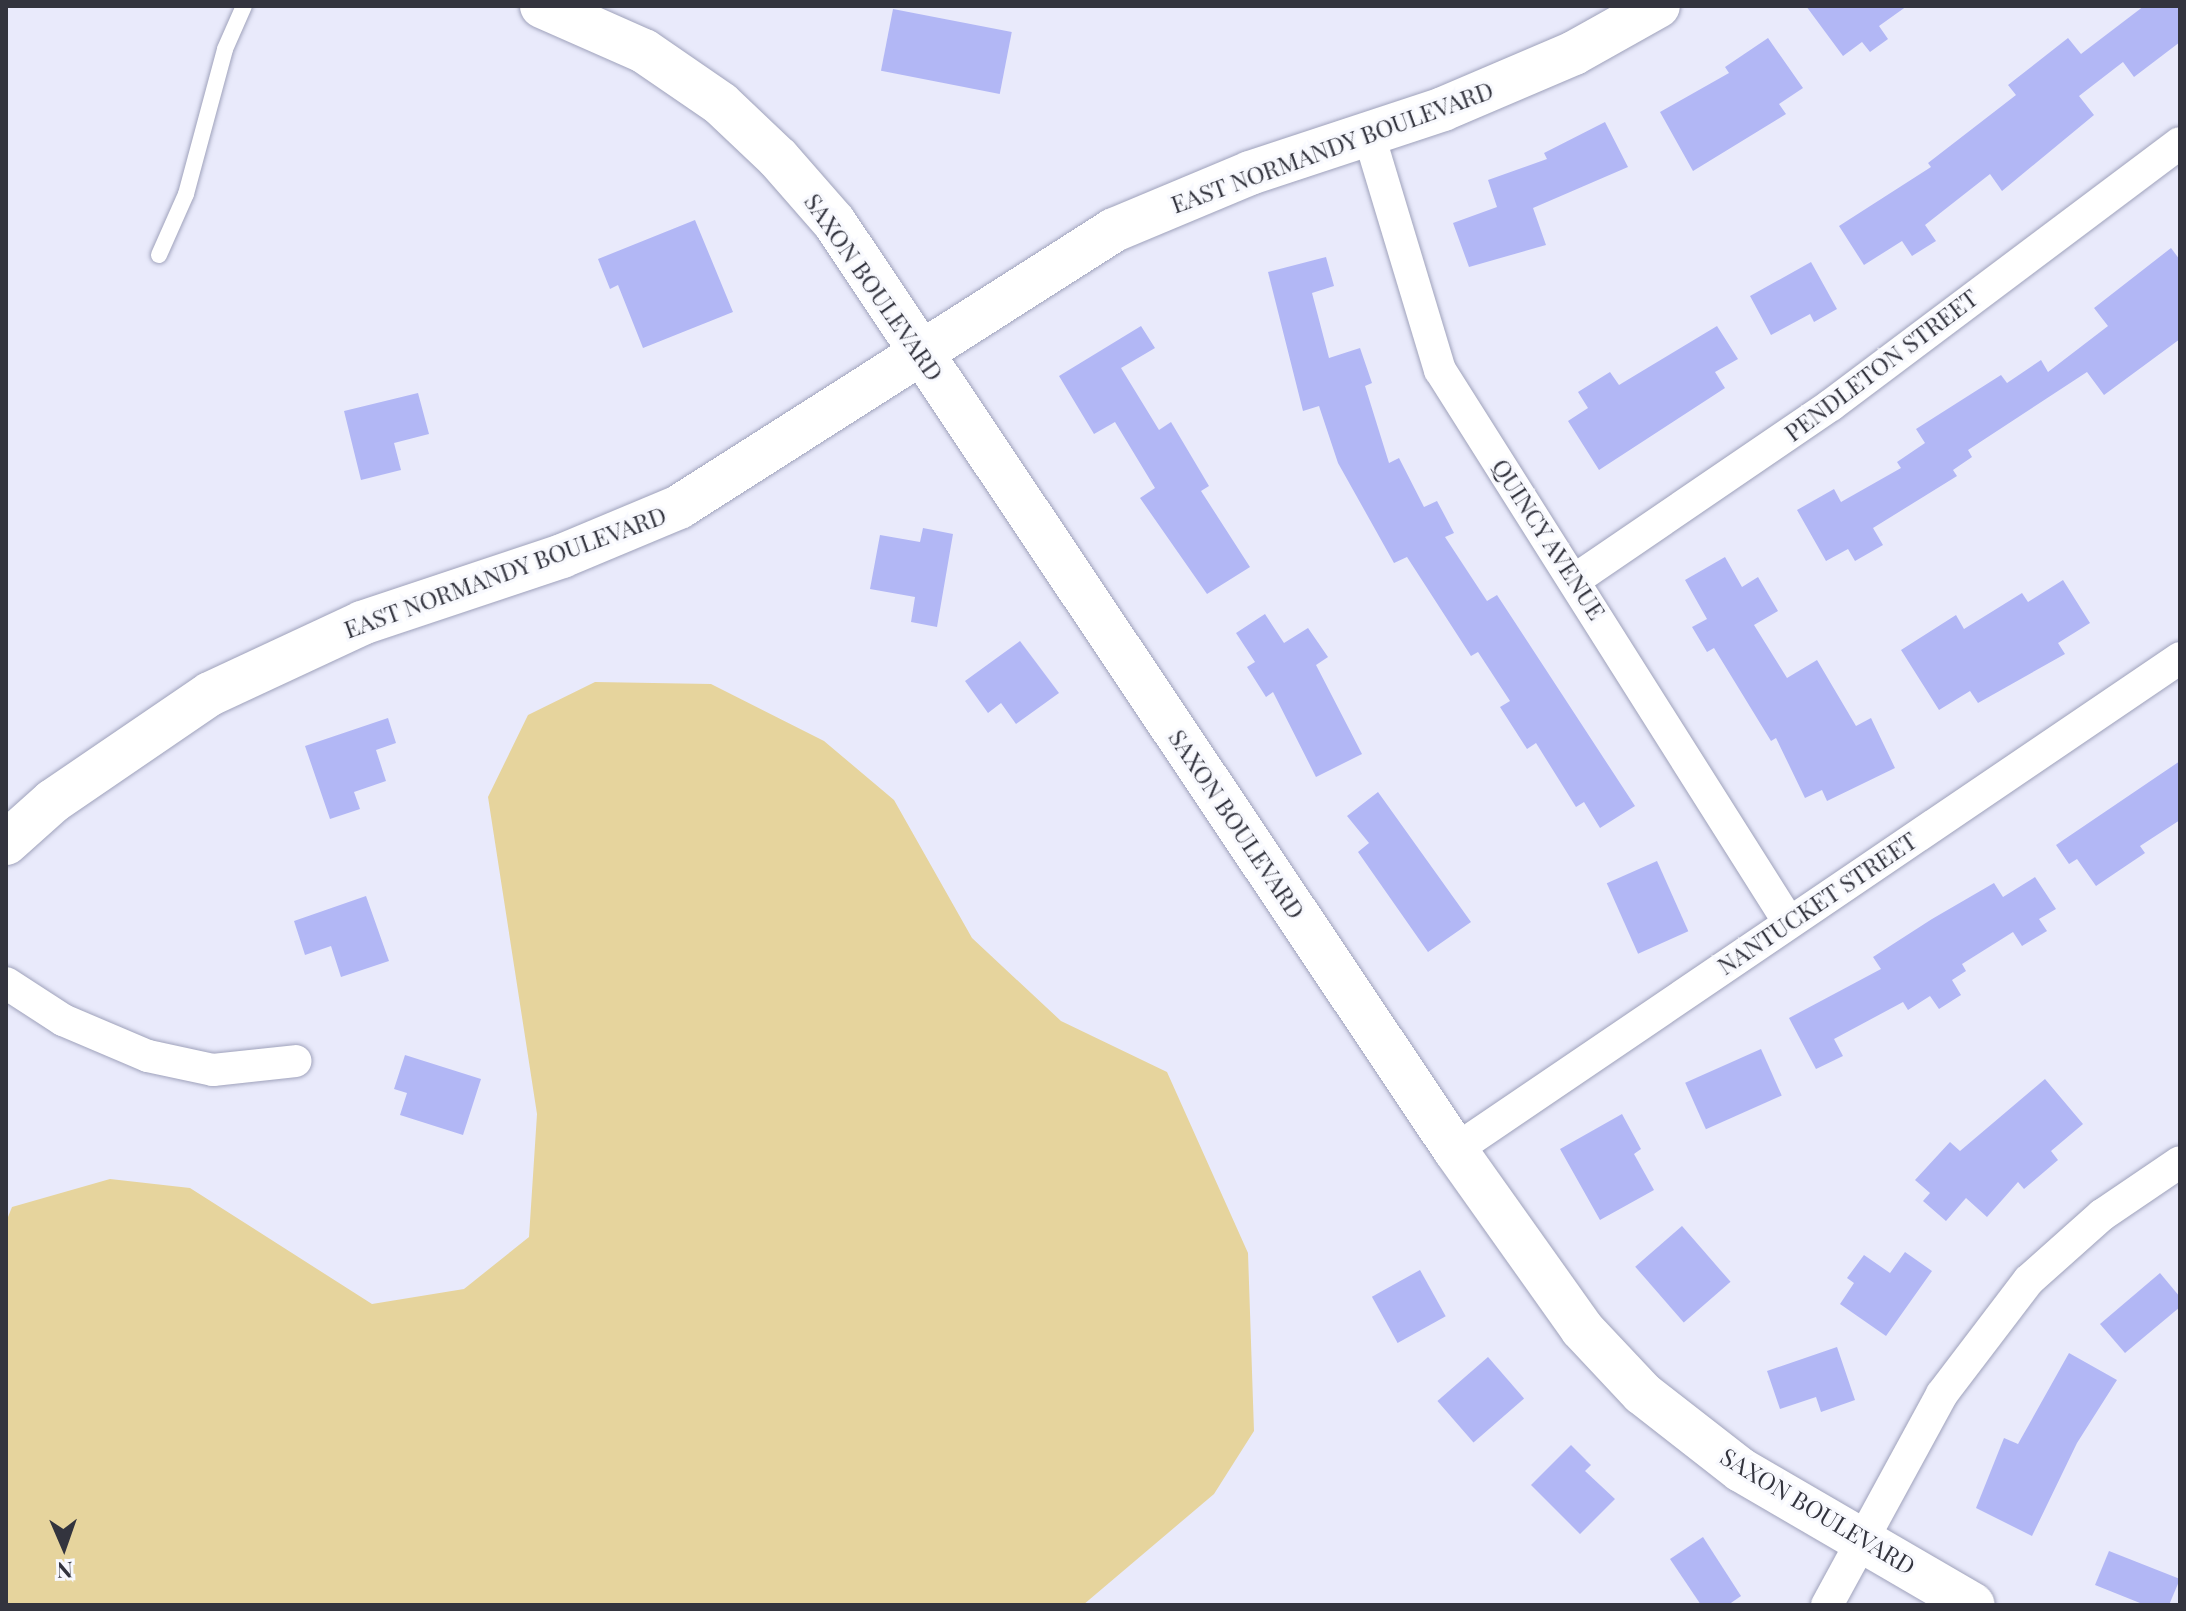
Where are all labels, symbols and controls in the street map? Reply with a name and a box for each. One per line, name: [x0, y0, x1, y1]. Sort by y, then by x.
street label: EAST NORMANDY BOULEVARD: [1166, 75, 1498, 219]
street label: SAXON BOULEVARD: [799, 188, 949, 386]
street label: PENDLETON STREET: [1779, 283, 1983, 447]
street label: QUINCY AVENUE: [1486, 453, 1612, 625]
street label: EAST NORMANDY BOULEVARD: [339, 500, 671, 644]
street label: SAXON BOULEVARD: [1163, 724, 1311, 924]
street label: NANTUCKET STREET: [1712, 825, 1922, 981]
street label: SAXON BOULEVARD: [1715, 1442, 1921, 1580]
north arrow: [24, 1507, 104, 1587]
text: N: [56, 1556, 73, 1586]

